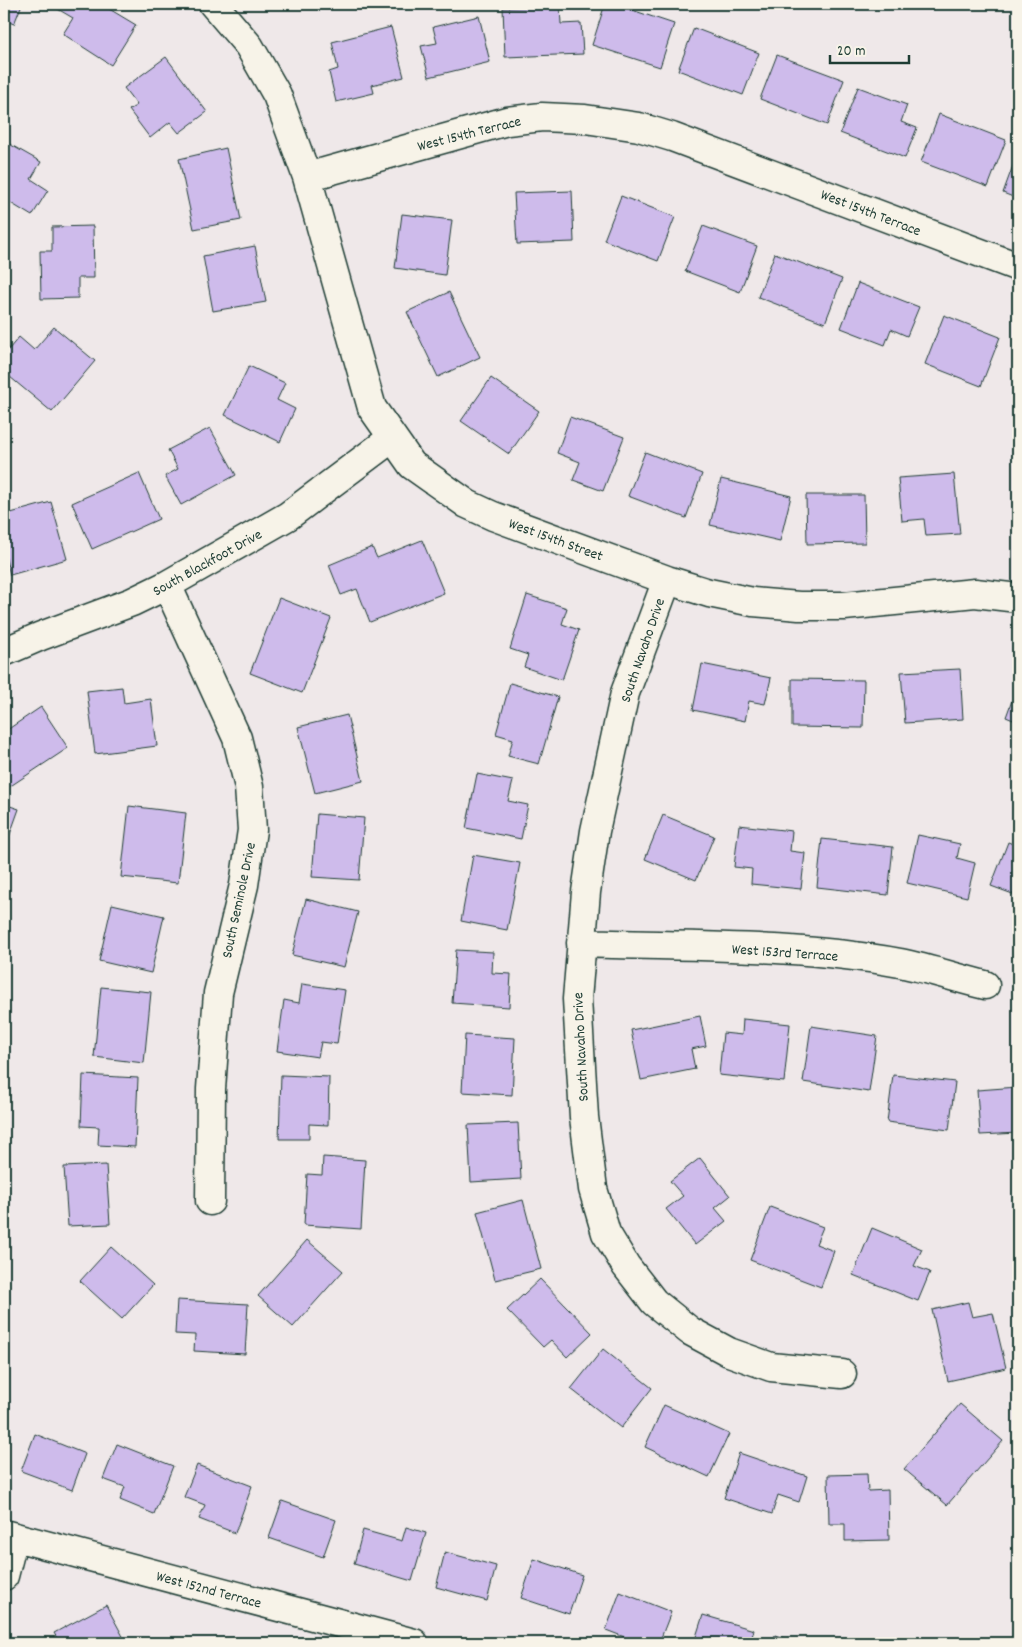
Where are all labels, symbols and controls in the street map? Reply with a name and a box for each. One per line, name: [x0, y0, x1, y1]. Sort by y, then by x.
scale bar: [830, 32, 908, 64]
text: 20 m: [837, 41, 865, 63]
street label: West 154th Terrace: [415, 111, 524, 158]
street label: West 154th Terrace: [817, 185, 924, 243]
street label: West 154th Street: [505, 514, 606, 568]
street label: South Blackfoot Drive: [149, 524, 267, 603]
street label: South Navaho Drive: [616, 595, 672, 706]
street label: South Seminole Drive: [217, 840, 263, 960]
street label: West 153rd Terrace: [731, 939, 839, 969]
street label: South Navaho Drive: [568, 991, 596, 1102]
street label: West 152nd Terrace: [153, 1566, 264, 1616]

